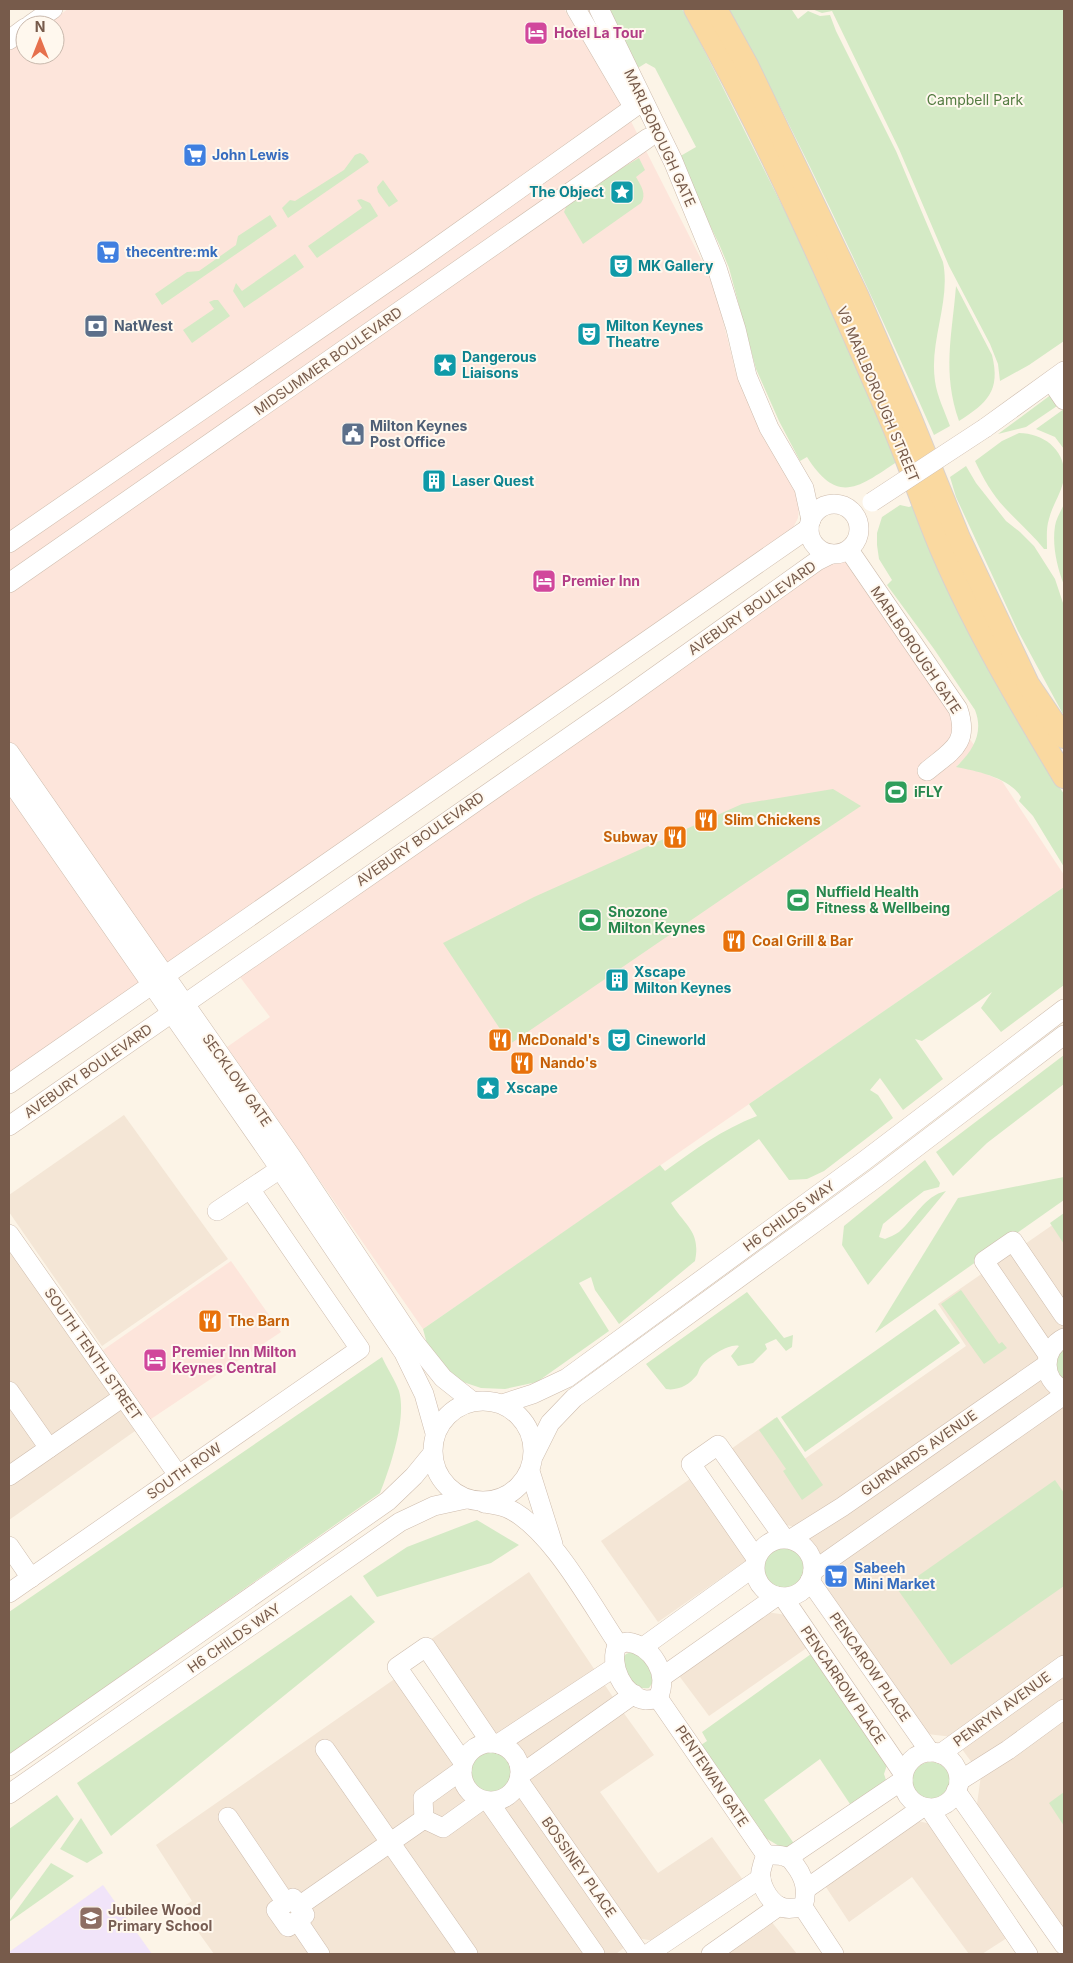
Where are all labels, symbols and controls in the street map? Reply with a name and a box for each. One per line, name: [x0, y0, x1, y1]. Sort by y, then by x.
north arrow: [15, 15, 65, 65]
text: N: [35, 18, 45, 35]
hotel icon: Hotel La Tour: [523, 20, 549, 46]
place label: Hotel La Tour: [554, 24, 644, 41]
street label: MARLBOROUGH GATE: [621, 66, 700, 209]
park label: Campbell Park: [927, 91, 1023, 108]
supermarket icon: John Lewis: [182, 142, 208, 168]
place label: John Lewis: [212, 146, 289, 163]
place icon: The Object: [609, 179, 635, 205]
place label: The Object: [529, 183, 604, 200]
supermarket icon: thecentre:mk: [95, 239, 121, 265]
place label: thecentre:mk: [126, 243, 219, 260]
theatre icon: MK Gallery: [608, 253, 634, 279]
place label: MK Gallery: [638, 257, 714, 274]
street label: MIDSUMMER BOULEVARD: [250, 303, 405, 418]
street label: V8 MARLBOROUGH STREET: [834, 303, 923, 484]
bank icon: NatWest: [83, 313, 109, 339]
place label: NatWest: [114, 317, 173, 334]
place label: Milton Keynes Theatre: [606, 317, 704, 350]
theatre icon: Milton Keynes Theatre: [576, 321, 602, 347]
place label: Dangerous Liaisons: [462, 348, 537, 381]
place icon: Dangerous Liaisons: [432, 352, 458, 378]
place label: Milton Keynes Post Office: [370, 417, 468, 450]
public building icon: Milton Keynes Post Office: [340, 421, 366, 447]
building icon: Laser Quest: [421, 468, 447, 494]
place label: Laser Quest: [452, 472, 534, 489]
street label: AVEBURY BOULEVARD: [684, 557, 819, 658]
hotel icon: Premier Inn: [531, 568, 557, 594]
place label: Premier Inn: [562, 572, 640, 589]
street label: MARLBOROUGH GATE: [867, 583, 965, 717]
sports icon: iFLY: [883, 779, 909, 805]
place label: iFLY: [914, 783, 943, 800]
street label: AVEBURY BOULEVARD: [352, 788, 487, 889]
restaurant icon: Slim Chickens: [693, 807, 719, 833]
place label: Slim Chickens: [724, 811, 821, 828]
restaurant icon: Subway: [662, 824, 688, 850]
place label: Subway: [603, 828, 659, 845]
place label: Nuffield Health Fitness & Wellbeing: [816, 883, 950, 916]
sports icon: Nuffield Health Fitness & Wellbeing: [785, 887, 811, 913]
place label: Snozone Milton Keynes: [608, 903, 706, 936]
sports icon: Snozone Milton Keynes: [577, 907, 603, 933]
restaurant icon: Coal Grill & Bar: [721, 928, 747, 954]
place label: Coal Grill & Bar: [752, 932, 853, 949]
place label: Xscape Milton Keynes: [634, 963, 732, 996]
building icon: Xscape Milton Keynes: [604, 967, 630, 993]
street label: AVEBURY BOULEVARD: [20, 1020, 155, 1121]
restaurant icon: McDonald's: [487, 1027, 513, 1053]
theatre icon: Cineworld: [606, 1027, 632, 1053]
street label: SECKLOW GATE: [199, 1030, 276, 1129]
place label: McDonald's: [518, 1031, 600, 1048]
place label: Cineworld: [636, 1031, 706, 1048]
restaurant icon: Nando's: [509, 1050, 535, 1076]
place label: Nando's: [540, 1054, 597, 1071]
place icon: Xscape: [475, 1075, 501, 1101]
place label: Xscape: [506, 1079, 558, 1096]
street label: H6 CHILDS WAY: [739, 1176, 838, 1255]
street label: SOUTH TENTH STREET: [41, 1284, 146, 1423]
restaurant icon: The Barn: [197, 1308, 223, 1334]
place label: The Barn: [228, 1312, 290, 1329]
place label: Premier Inn Milton Keynes Central: [172, 1343, 297, 1376]
hotel icon: Premier Inn Milton Keynes Central: [142, 1347, 168, 1373]
street label: GURNARDS AVENUE: [857, 1406, 980, 1499]
street label: SOUTH ROW: [143, 1439, 224, 1503]
place label: Sabeeh Mini Market: [854, 1559, 935, 1592]
supermarket icon: Sabeeh Mini Market: [823, 1563, 849, 1589]
street label: H6 CHILDS WAY: [184, 1599, 284, 1676]
street label: PENCAROW PLACE: [826, 1609, 915, 1725]
street label: PENCARROW PLACE: [798, 1622, 889, 1747]
street label: PENRYN AVENUE: [949, 1667, 1054, 1750]
street label: PENTEWAN GATE: [672, 1722, 753, 1830]
street label: BOSSINEY PLACE: [538, 1813, 620, 1920]
place label: Jubilee Wood Primary School: [108, 1901, 212, 1934]
school or university icon: Jubilee Wood Primary School: [78, 1905, 104, 1931]

